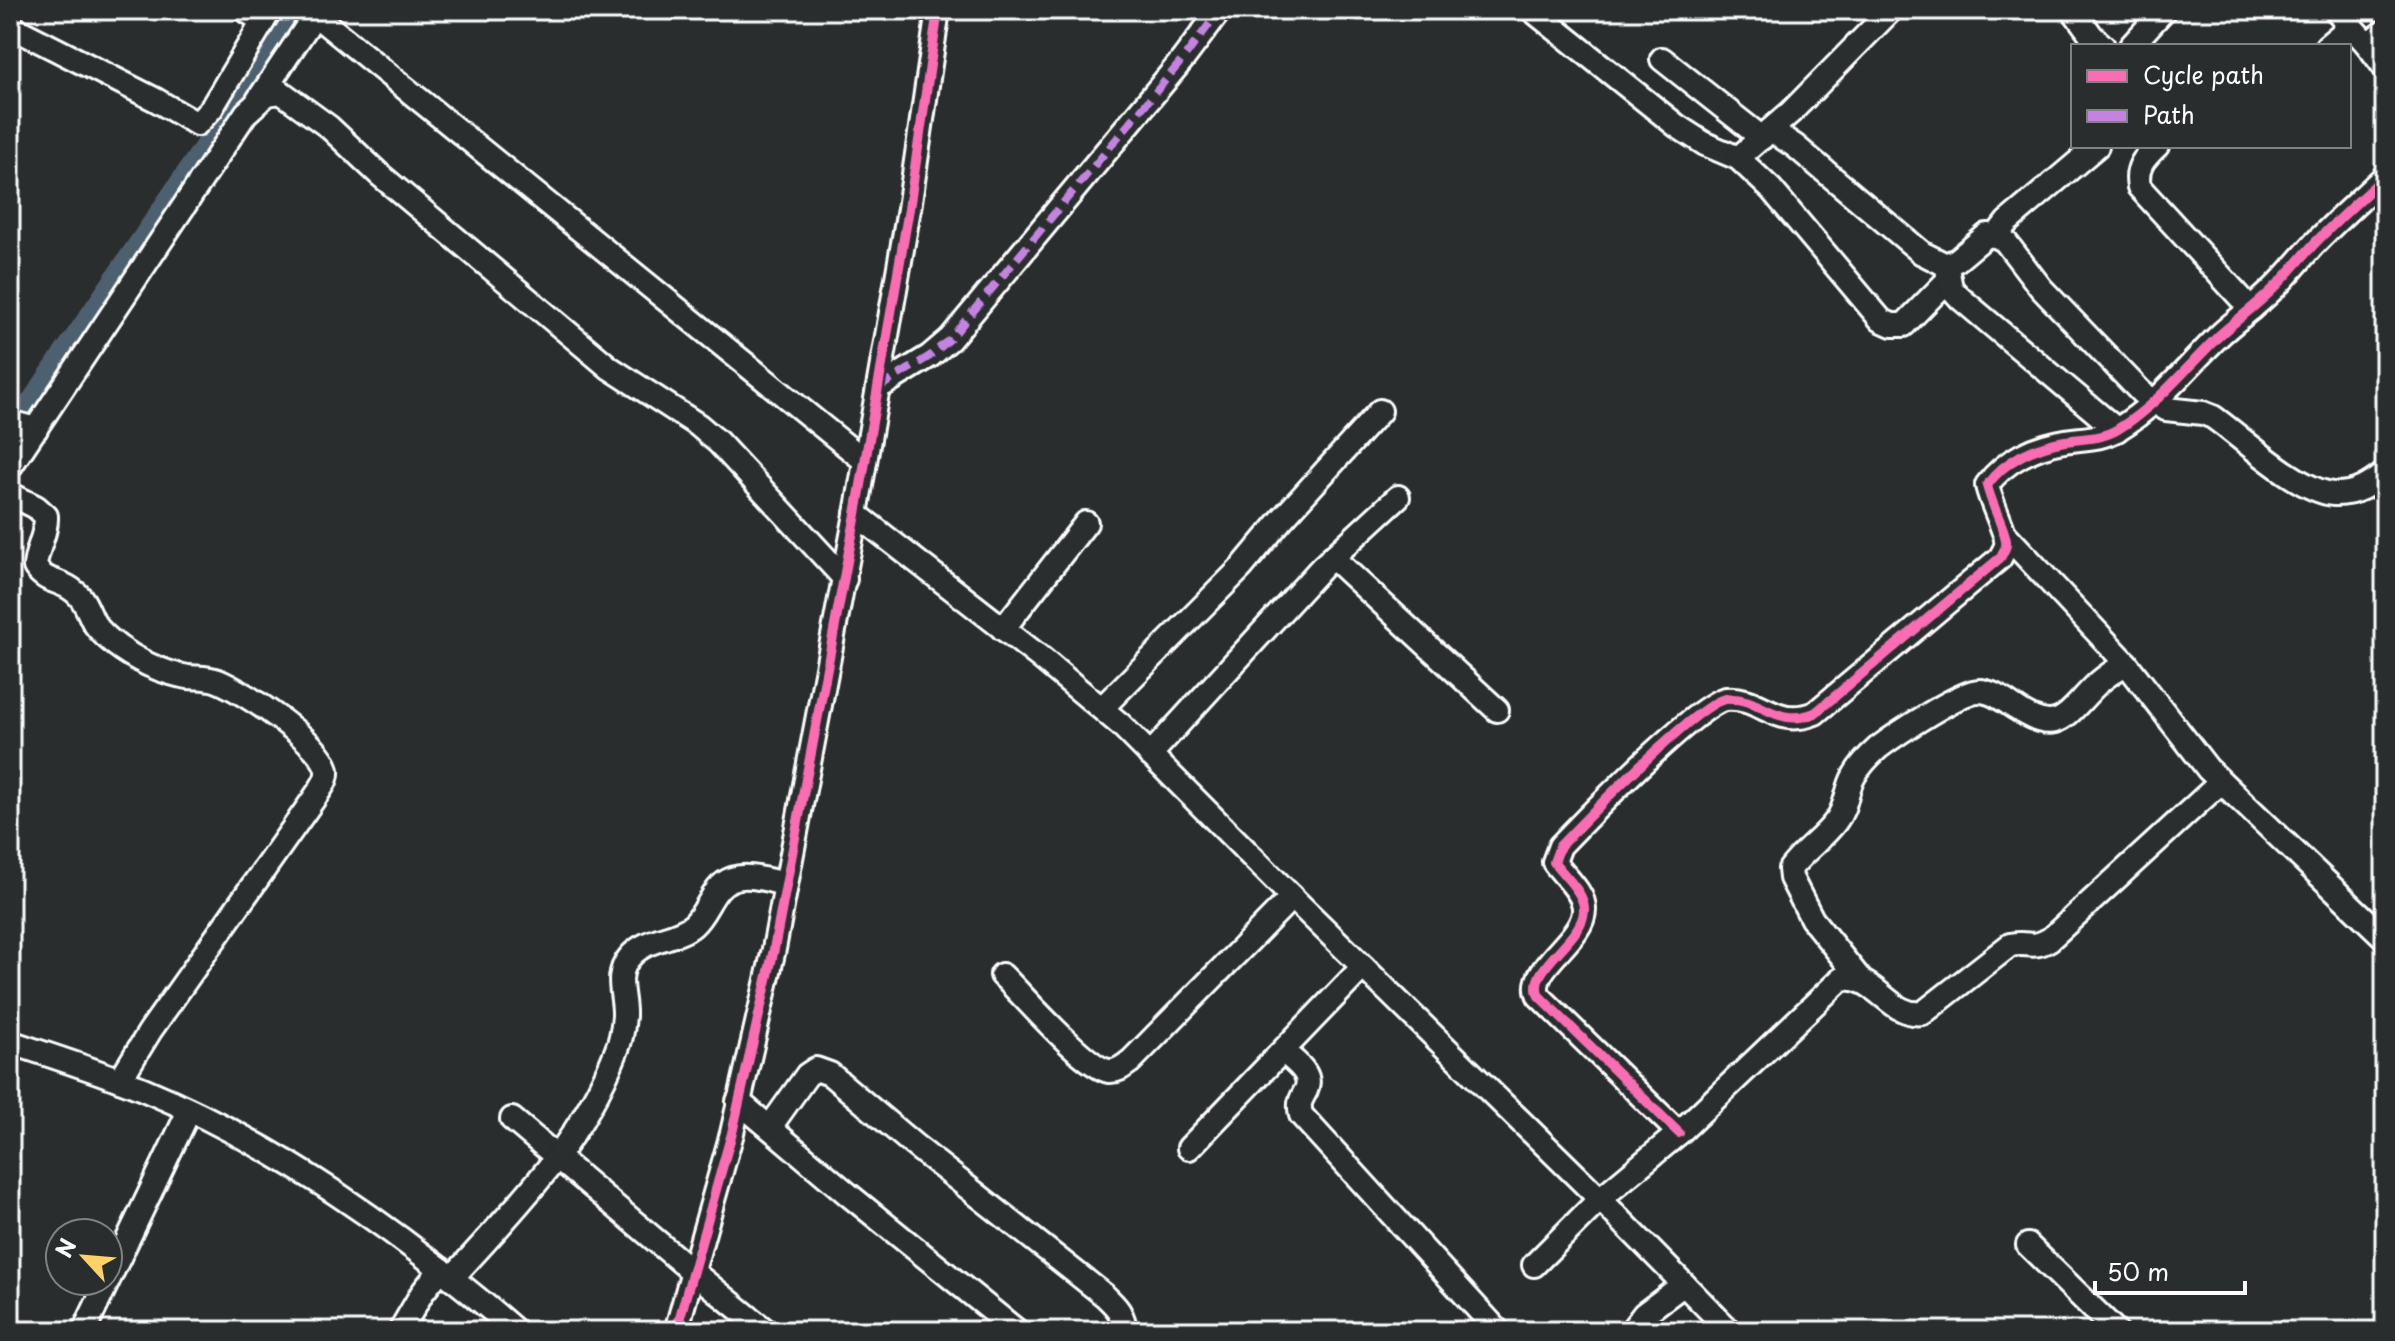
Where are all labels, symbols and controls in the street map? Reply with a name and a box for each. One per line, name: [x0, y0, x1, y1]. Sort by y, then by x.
legend: [2071, 44, 2351, 148]
text: Cycle path: [2143, 56, 2264, 92]
text: Path: [2143, 96, 2195, 132]
north arrow: [44, 1217, 124, 1297]
text: N: [46, 1233, 83, 1263]
scale bar: [2095, 1245, 2245, 1295]
text: 50 m: [2107, 1253, 2169, 1289]

